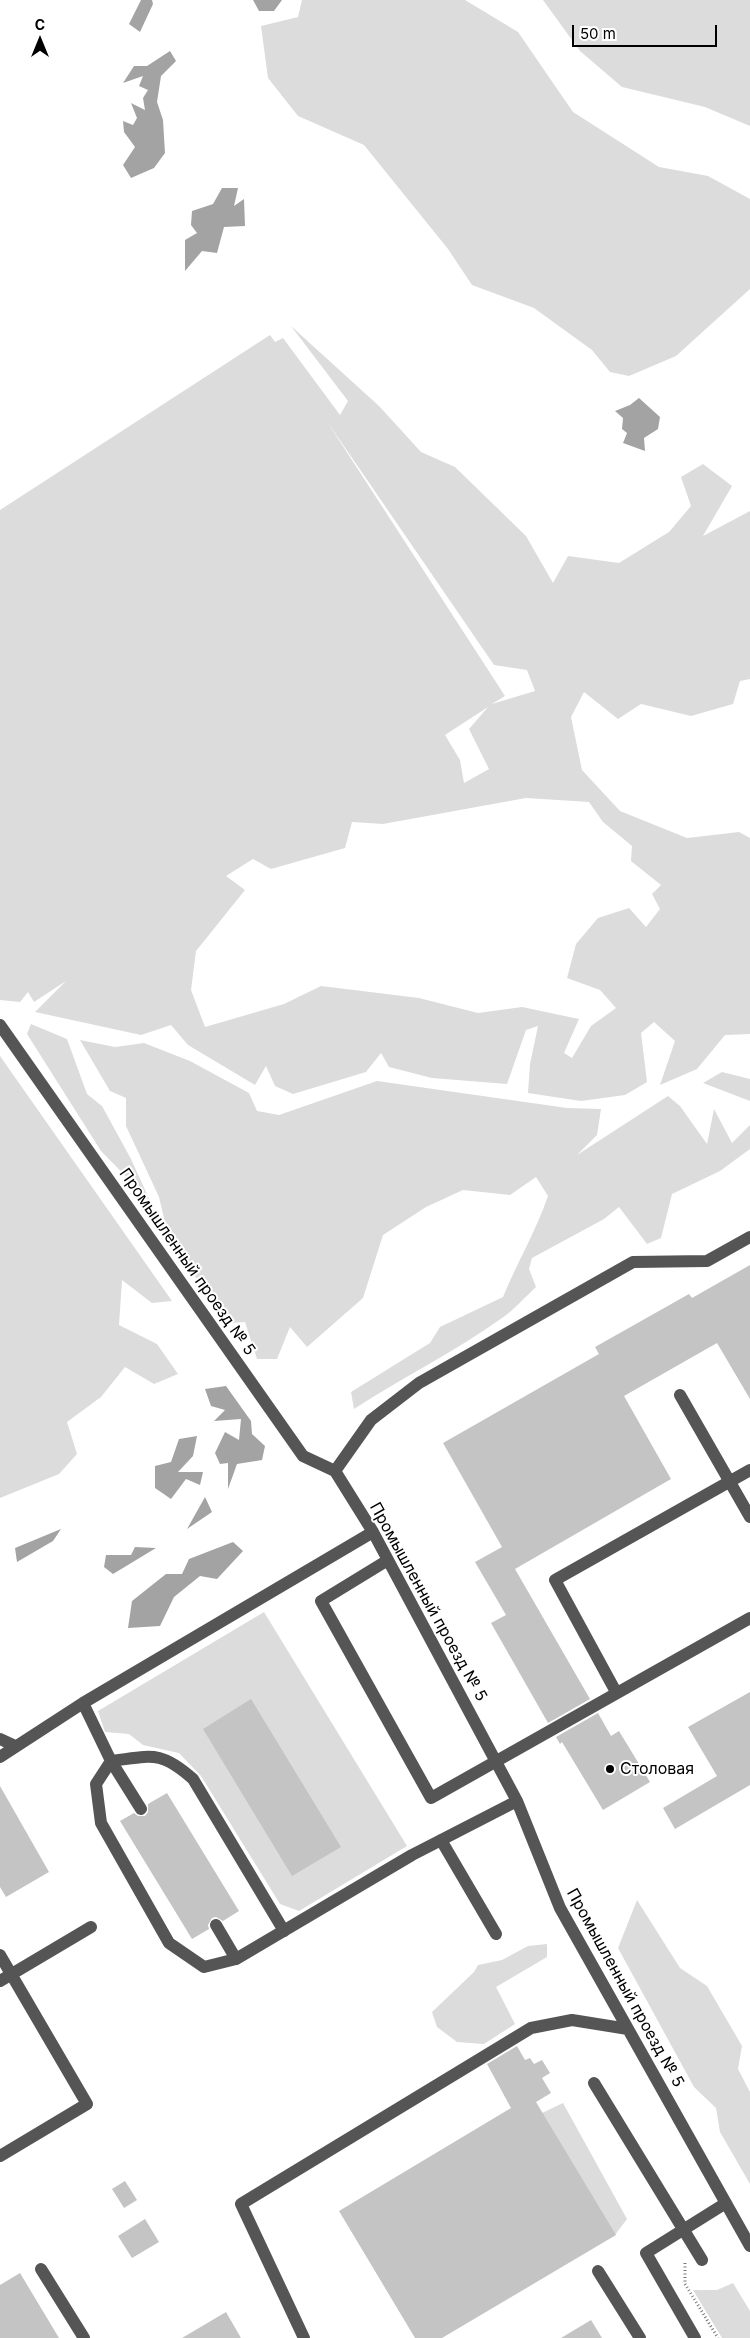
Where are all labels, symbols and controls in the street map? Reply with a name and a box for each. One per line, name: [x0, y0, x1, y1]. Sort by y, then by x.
north arrow: [15, 15, 65, 65]
scale bar: [575, 15, 720, 47]
text: С: [35, 16, 45, 33]
text: 50 m: [580, 24, 616, 43]
street label: Промышленный проезд № 5: [115, 1165, 259, 1359]
street label: Промышленный проезд № 5: [365, 1499, 491, 1705]
place label: Столовая: [620, 1759, 694, 1779]
marker: Столовая: [604, 1763, 616, 1775]
street label: Промышленный проезд № 5: [562, 1885, 688, 2091]

